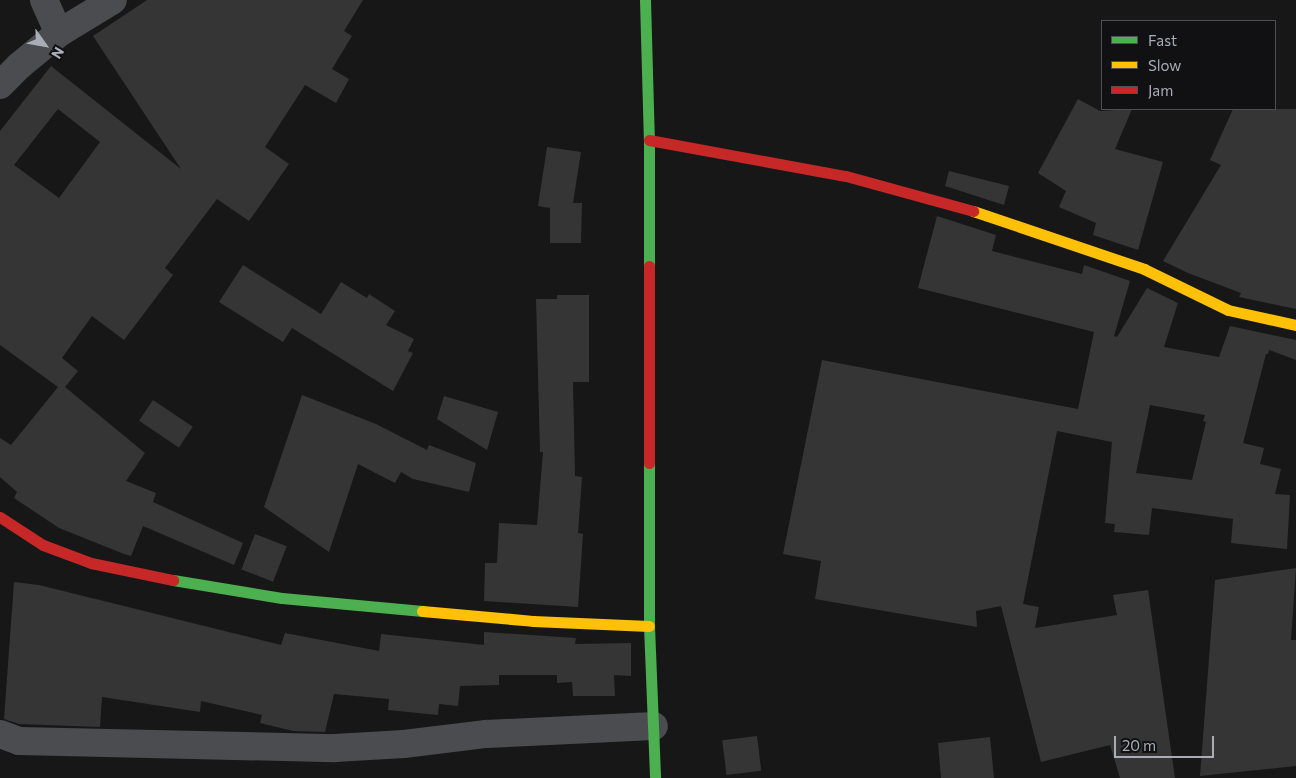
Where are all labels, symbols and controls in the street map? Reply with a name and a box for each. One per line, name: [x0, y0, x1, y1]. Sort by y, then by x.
north arrow: [20, 20, 70, 70]
legend: [1101, 20, 1276, 110]
text: Fast: [1148, 31, 1177, 49]
text: N: [48, 44, 68, 62]
text: Slow: [1148, 56, 1181, 74]
text: Jam: [1148, 81, 1173, 99]
scale bar: [1116, 726, 1216, 758]
text: 20 m: [1122, 736, 1156, 754]

